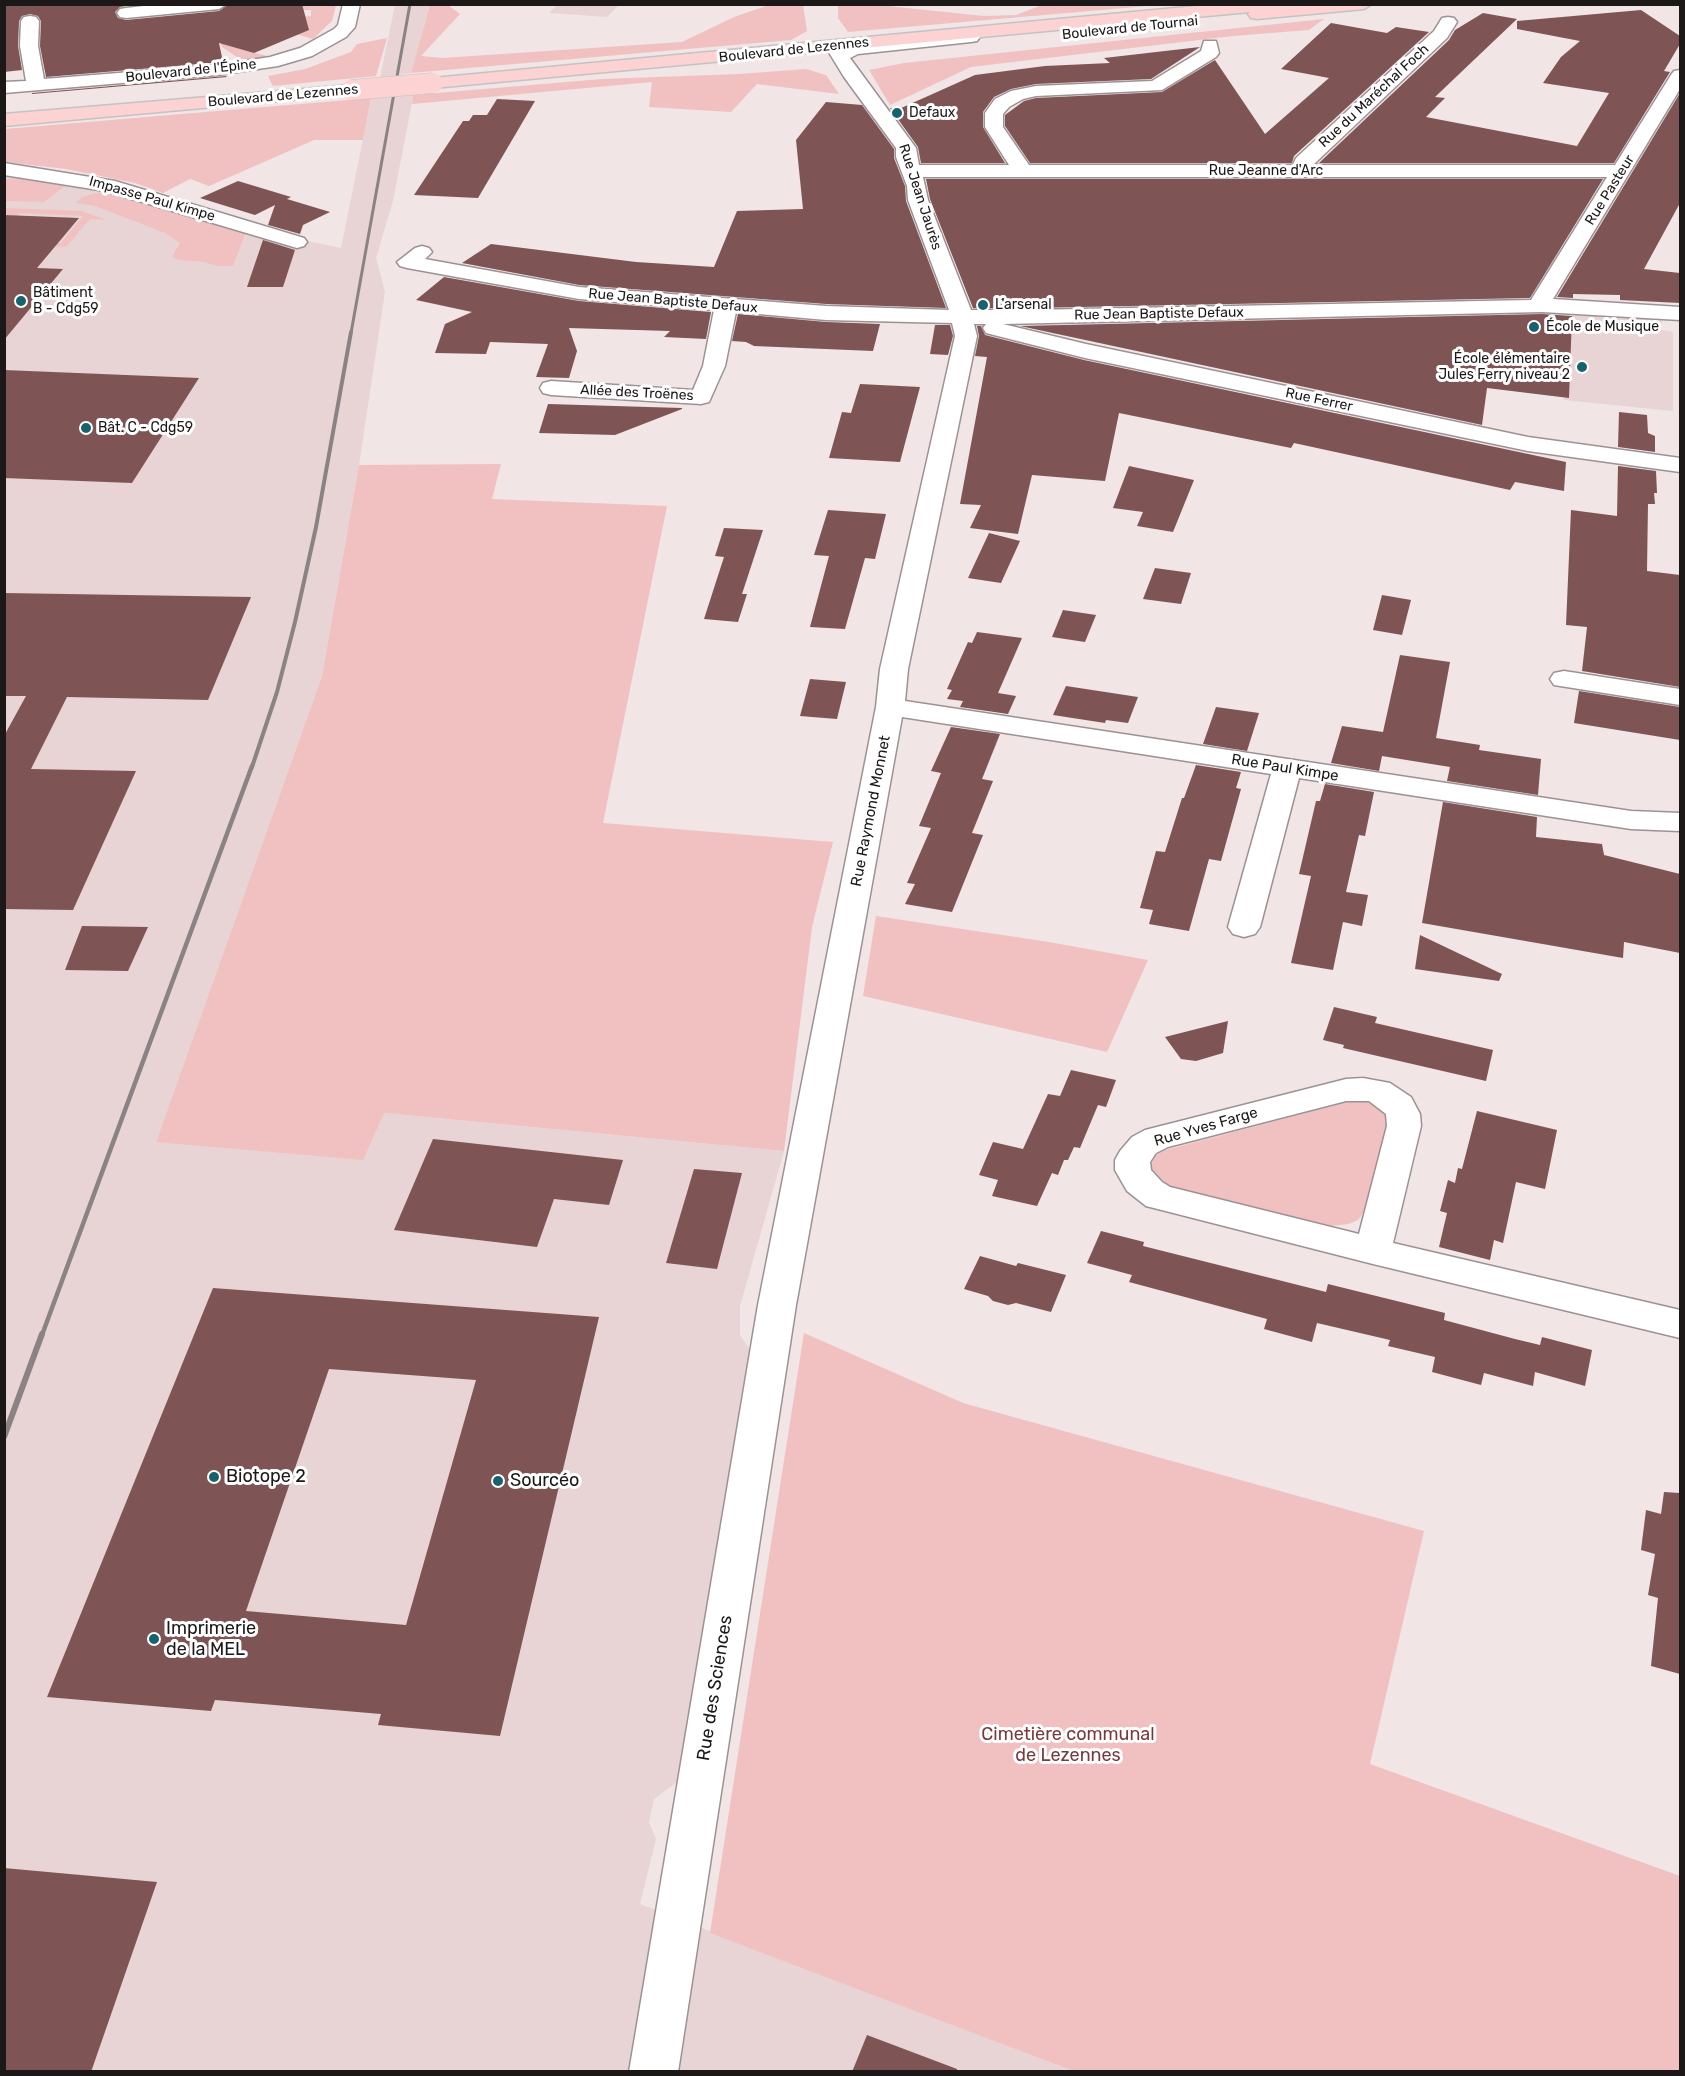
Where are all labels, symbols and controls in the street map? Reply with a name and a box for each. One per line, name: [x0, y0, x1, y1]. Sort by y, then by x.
street label: Boulevard de Tournai: [1061, 13, 1199, 43]
street label: Boulevard de Lezennes: [718, 34, 870, 66]
street label: Rue du Maréchal Foch: [1316, 41, 1432, 151]
street label: Boulevard de l'Épine: [125, 56, 257, 86]
street label: Boulevard de Lezennes: [207, 81, 359, 111]
place label: Defaux: [909, 105, 955, 121]
marker: Defaux: [890, 106, 904, 120]
street label: Rue Jean Jaurès: [895, 142, 945, 252]
street label: Rue Pasteur: [1582, 152, 1638, 228]
street label: Rue Jeanne d'Arc: [1209, 163, 1323, 179]
street label: Impasse Paul Kimpe: [87, 173, 217, 225]
place label: Bâtiment B - Cdg59: [33, 285, 99, 318]
street label: Rue Jean Baptiste Defaux: [588, 285, 758, 317]
marker: Bâtiment B - Cdg59: [14, 294, 28, 308]
place label: L'arsenal: [995, 297, 1052, 313]
marker: L'arsenal: [976, 298, 990, 312]
street label: Rue Jean Baptiste Defaux: [1074, 304, 1244, 324]
place label: École de Musique: [1546, 319, 1659, 335]
marker: École de Musique: [1527, 320, 1541, 334]
place label: École élémentaire Jules Ferry niveau 2: [1438, 351, 1570, 384]
marker: École élémentaire Jules Ferry niveau 2: [1575, 360, 1589, 374]
street label: Allée des Troënes: [580, 382, 694, 404]
street label: Rue Ferrer: [1284, 385, 1354, 415]
place label: Bât. C - Cdg59: [98, 420, 193, 436]
marker: Bât. C - Cdg59: [79, 421, 93, 435]
street label: Rue Raymond Monnet: [848, 734, 894, 888]
street label: Rue Paul Kimpe: [1230, 751, 1340, 785]
street label: Rue Yves Farge: [1152, 1104, 1260, 1150]
place label: Biotope 2: [226, 1466, 306, 1488]
marker: Biotope 2: [207, 1470, 221, 1484]
place label: Sourcéo: [510, 1470, 579, 1492]
marker: Sourcéo: [491, 1474, 505, 1488]
street label: Rue des Sciences: [693, 1614, 737, 1762]
place label: Imprimerie de la MEL: [166, 1618, 256, 1660]
marker: Imprimerie de la MEL: [147, 1632, 161, 1646]
park label: Cimetière communal de Lezennes: [981, 1724, 1155, 1766]

